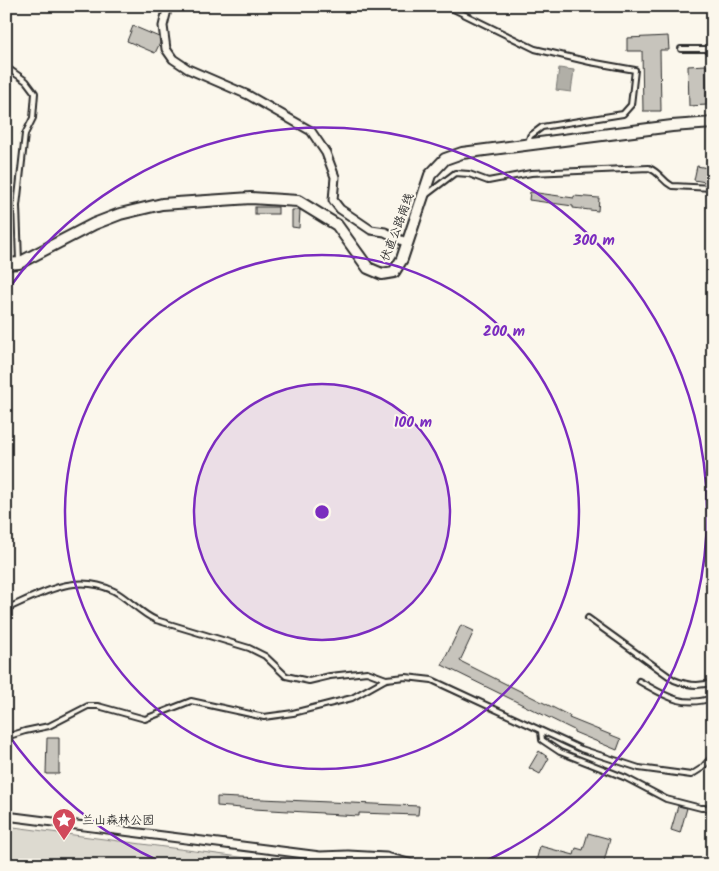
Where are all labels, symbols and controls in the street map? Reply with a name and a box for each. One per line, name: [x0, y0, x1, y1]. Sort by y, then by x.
street label: 伏直公路南线: [376, 190, 419, 264]
text: 300 m: [572, 229, 615, 253]
text: 200 m: [483, 320, 525, 344]
text: 100 m: [394, 411, 432, 435]
centre of rings: [313, 503, 331, 521]
place icon: 兰山森林公园: [51, 807, 77, 841]
place label: 兰山森林公园: [82, 811, 154, 830]

